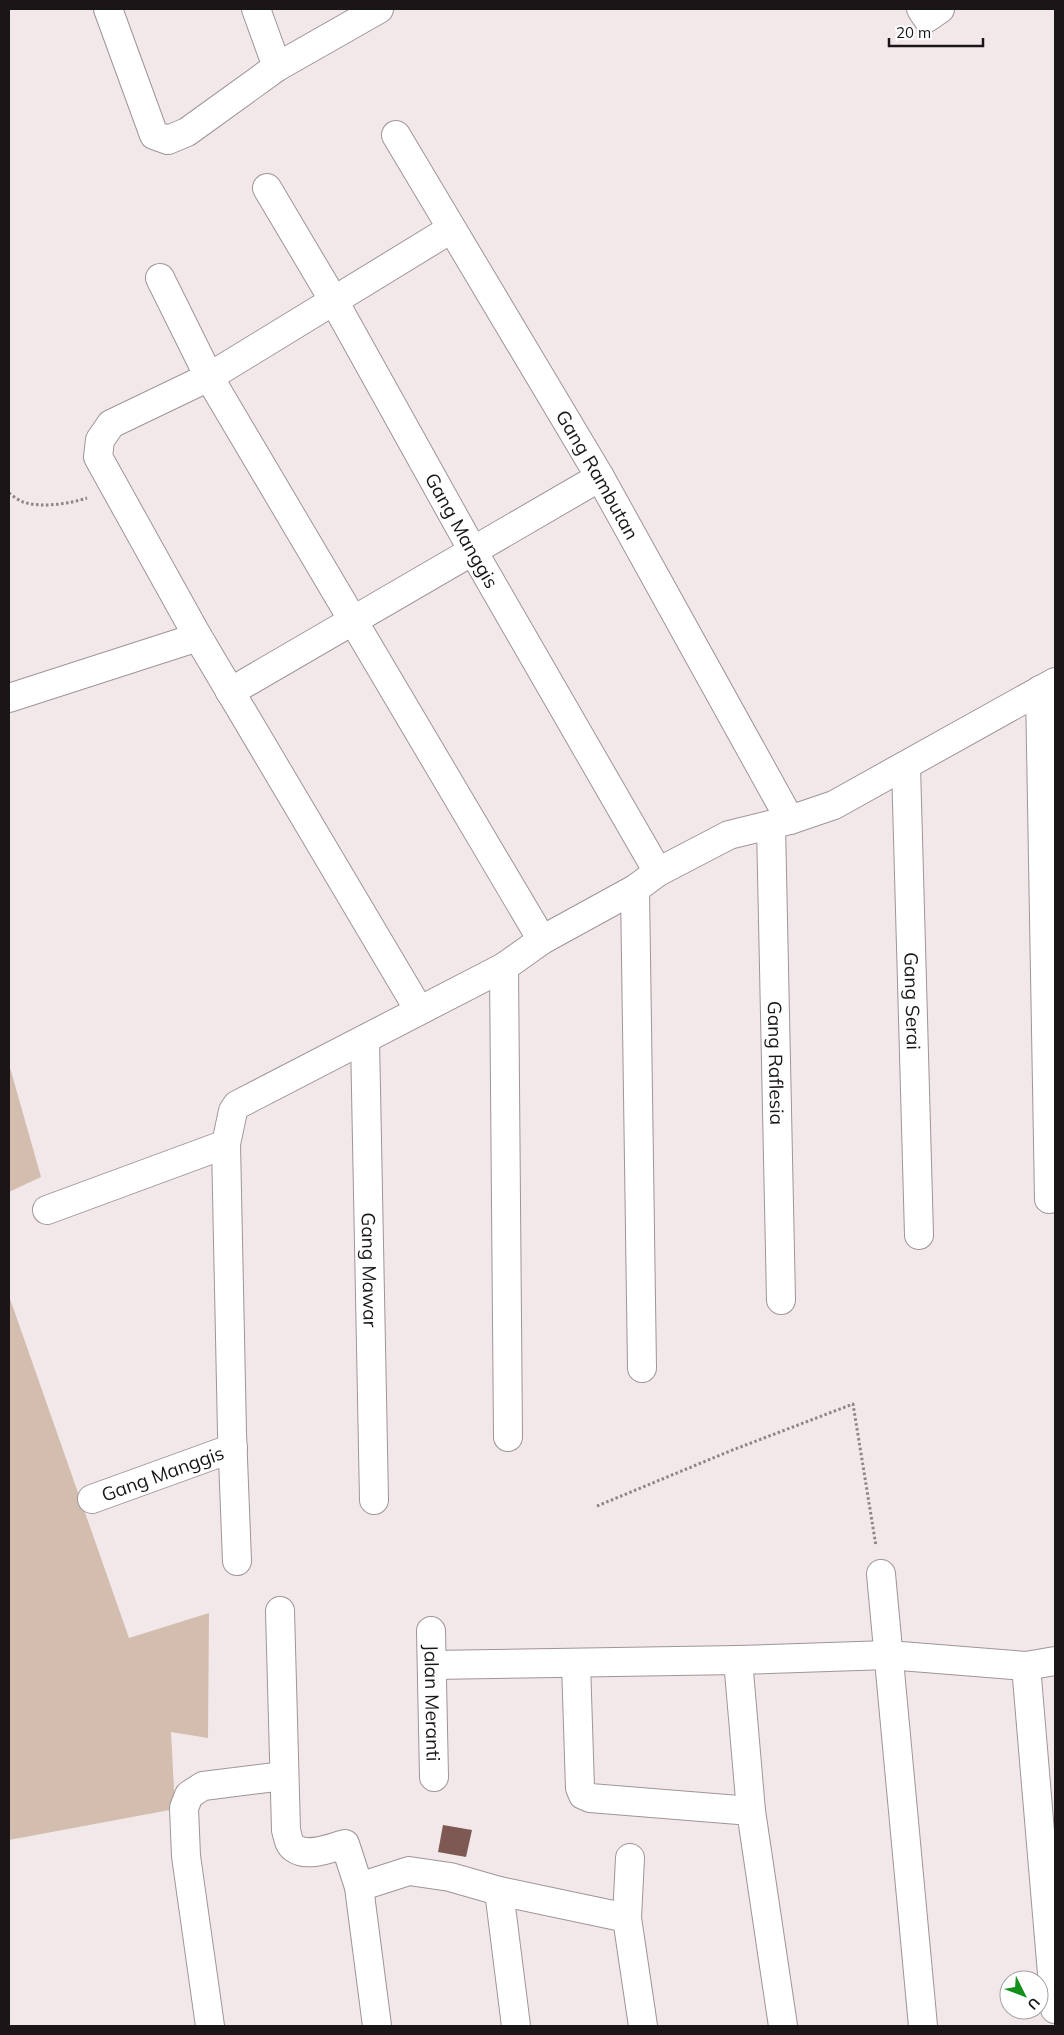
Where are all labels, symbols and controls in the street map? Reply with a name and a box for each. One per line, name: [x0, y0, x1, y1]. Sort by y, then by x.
scale bar: [889, 15, 983, 47]
text: 20 m: [896, 23, 931, 42]
street label: Gang Rambutan: [551, 406, 644, 544]
street label: Gang Manggis: [420, 468, 504, 592]
street label: Gang Serai: [899, 952, 926, 1050]
street label: Gang Raflesia: [763, 1001, 789, 1125]
street label: Gang Mawar: [356, 1212, 383, 1328]
street label: Gang Manggis: [98, 1440, 227, 1507]
street label: Jalan Meranti: [419, 1644, 446, 1762]
north arrow: [999, 1970, 1049, 2020]
text: U: [1024, 1994, 1044, 2014]

